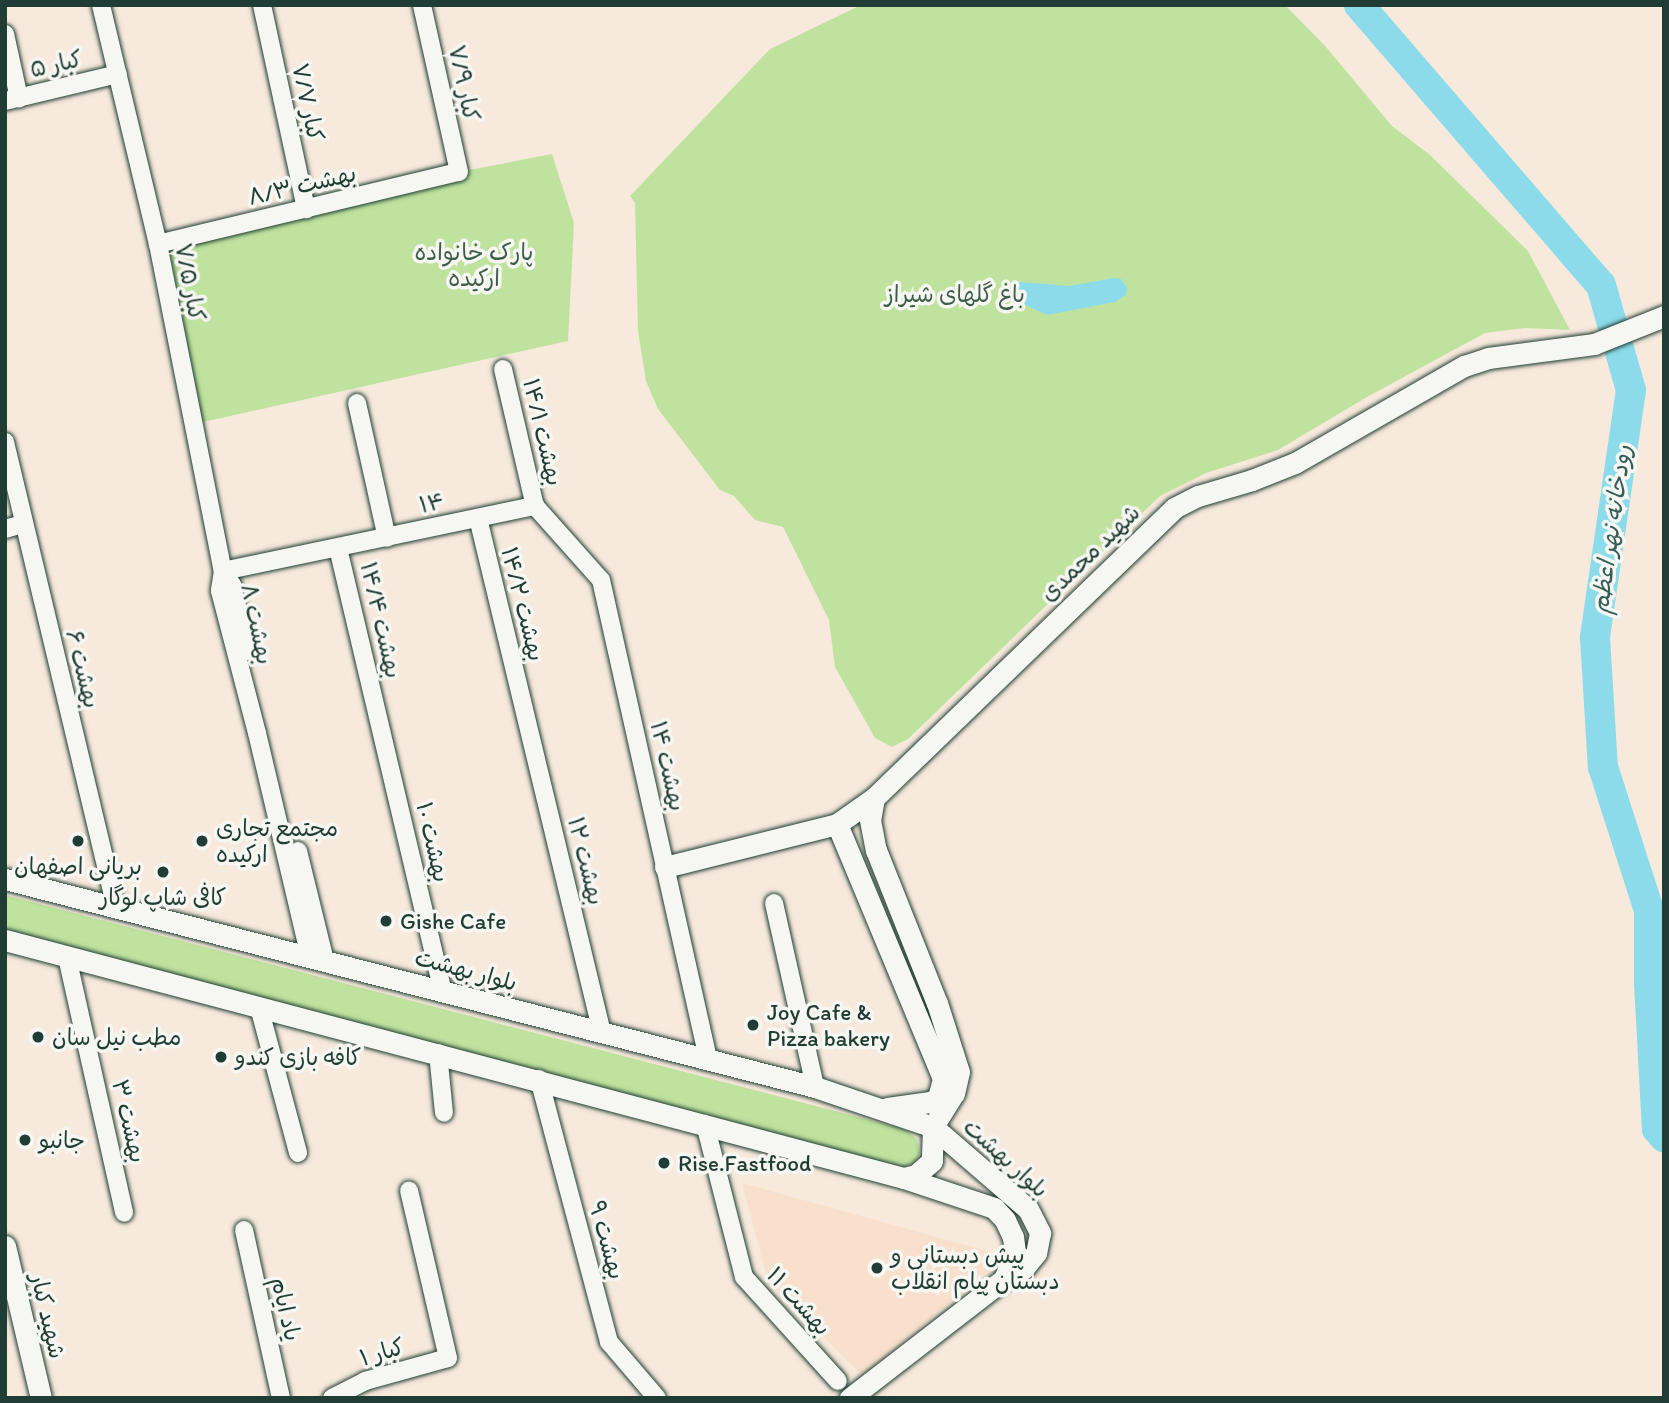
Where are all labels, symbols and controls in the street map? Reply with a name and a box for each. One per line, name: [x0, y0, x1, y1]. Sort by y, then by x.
street label: ۷/۹ کبار: [442, 42, 486, 124]
street label: ۵ کبار: [27, 45, 85, 83]
street label: ۷/۷ کبار: [286, 60, 330, 144]
street label: بهشت ۸/۳: [245, 159, 359, 211]
park label: پارک خانواده ارکیده: [414, 238, 534, 292]
street label: ۷/۵ کبار: [169, 241, 211, 323]
park label: باغ گلهای شیراز: [885, 280, 1025, 308]
street label: ۱۴/۱ بهشت: [517, 376, 569, 488]
water label: رودخانه نهر اعظم: [1585, 443, 1637, 615]
street label: ۱۴: [417, 487, 447, 519]
street label: شهید محمدی: [1034, 499, 1146, 607]
street label: ۱۴/۲ بهشت: [495, 544, 551, 664]
street label: ۱۴/۴ بهشت: [354, 559, 408, 681]
street label: ۸ بهشت: [235, 581, 279, 667]
street label: ۶ بهشت: [60, 627, 106, 711]
street label: ۱۴ بهشت: [644, 718, 692, 814]
street label: ۱۰ بهشت: [410, 799, 456, 885]
place label: مجتمع تجاری ارکیده: [216, 814, 338, 868]
street label: ۱۲ بهشت: [562, 814, 610, 908]
marker: بریانی اصفهان: [70, 833, 86, 849]
marker: مجتمع تجاری ارکیده: [194, 833, 210, 849]
place label: بریانی اصفهان: [14, 852, 142, 880]
marker: کافی شاپ لوگار: [155, 864, 171, 880]
place label: کافی شاپ لوگار: [100, 883, 226, 911]
place label: Gishe Cafe: [400, 907, 506, 935]
marker: Gishe Cafe: [378, 913, 394, 929]
street label: بلوار بهشت: [412, 943, 520, 997]
place label: Joy Cafe & Pizza bakery: [767, 998, 890, 1052]
marker: Joy Cafe & Pizza bakery: [745, 1017, 761, 1033]
place label: مطب نیل سان: [52, 1023, 181, 1051]
marker: مطب نیل سان: [30, 1029, 46, 1045]
place label: کافه بازی کندو: [235, 1043, 361, 1071]
marker: کافه بازی کندو: [213, 1049, 229, 1065]
street label: ۳ بهشت: [106, 1077, 152, 1165]
street label: بلوار بهشت: [958, 1113, 1054, 1203]
place label: جانبو: [39, 1126, 85, 1154]
marker: جانبو: [17, 1132, 33, 1148]
place label: Rise.Fastfood: [678, 1149, 811, 1177]
marker: Rise.Fastfood: [656, 1155, 672, 1171]
street label: ۹ بهشت: [583, 1198, 631, 1282]
place label: پیش دبستانی و دبستان پیام انقلاب: [891, 1241, 1060, 1295]
marker: پیش دبستانی و دبستان پیام انقلاب: [869, 1260, 885, 1276]
street label: ۱۱ بهشت: [761, 1261, 837, 1341]
street label: شهید کبار: [25, 1271, 71, 1361]
street label: یاد ایام: [265, 1274, 307, 1344]
street label: ۱ کبار: [356, 1332, 408, 1372]

